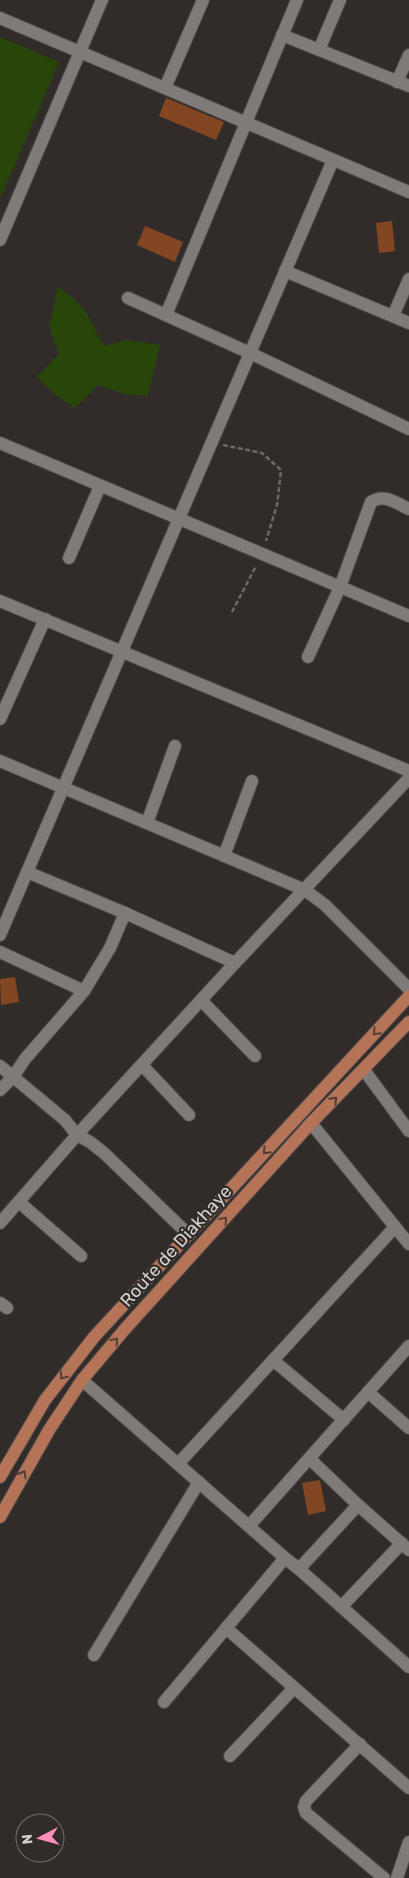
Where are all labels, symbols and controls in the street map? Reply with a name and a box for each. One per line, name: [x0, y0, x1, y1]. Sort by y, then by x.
one-way arrow: [373, 1026, 382, 1035]
one-way arrow: [328, 1097, 337, 1106]
one-way arrow: [263, 1146, 272, 1155]
street label: Route de Diakhaye: [116, 1181, 236, 1311]
one-way arrow: [218, 1216, 227, 1225]
one-way arrow: [110, 1337, 119, 1346]
one-way arrow: [60, 1370, 69, 1380]
one-way arrow: [17, 1470, 27, 1479]
north arrow: [15, 1813, 65, 1863]
text: N: [19, 1833, 37, 1845]

